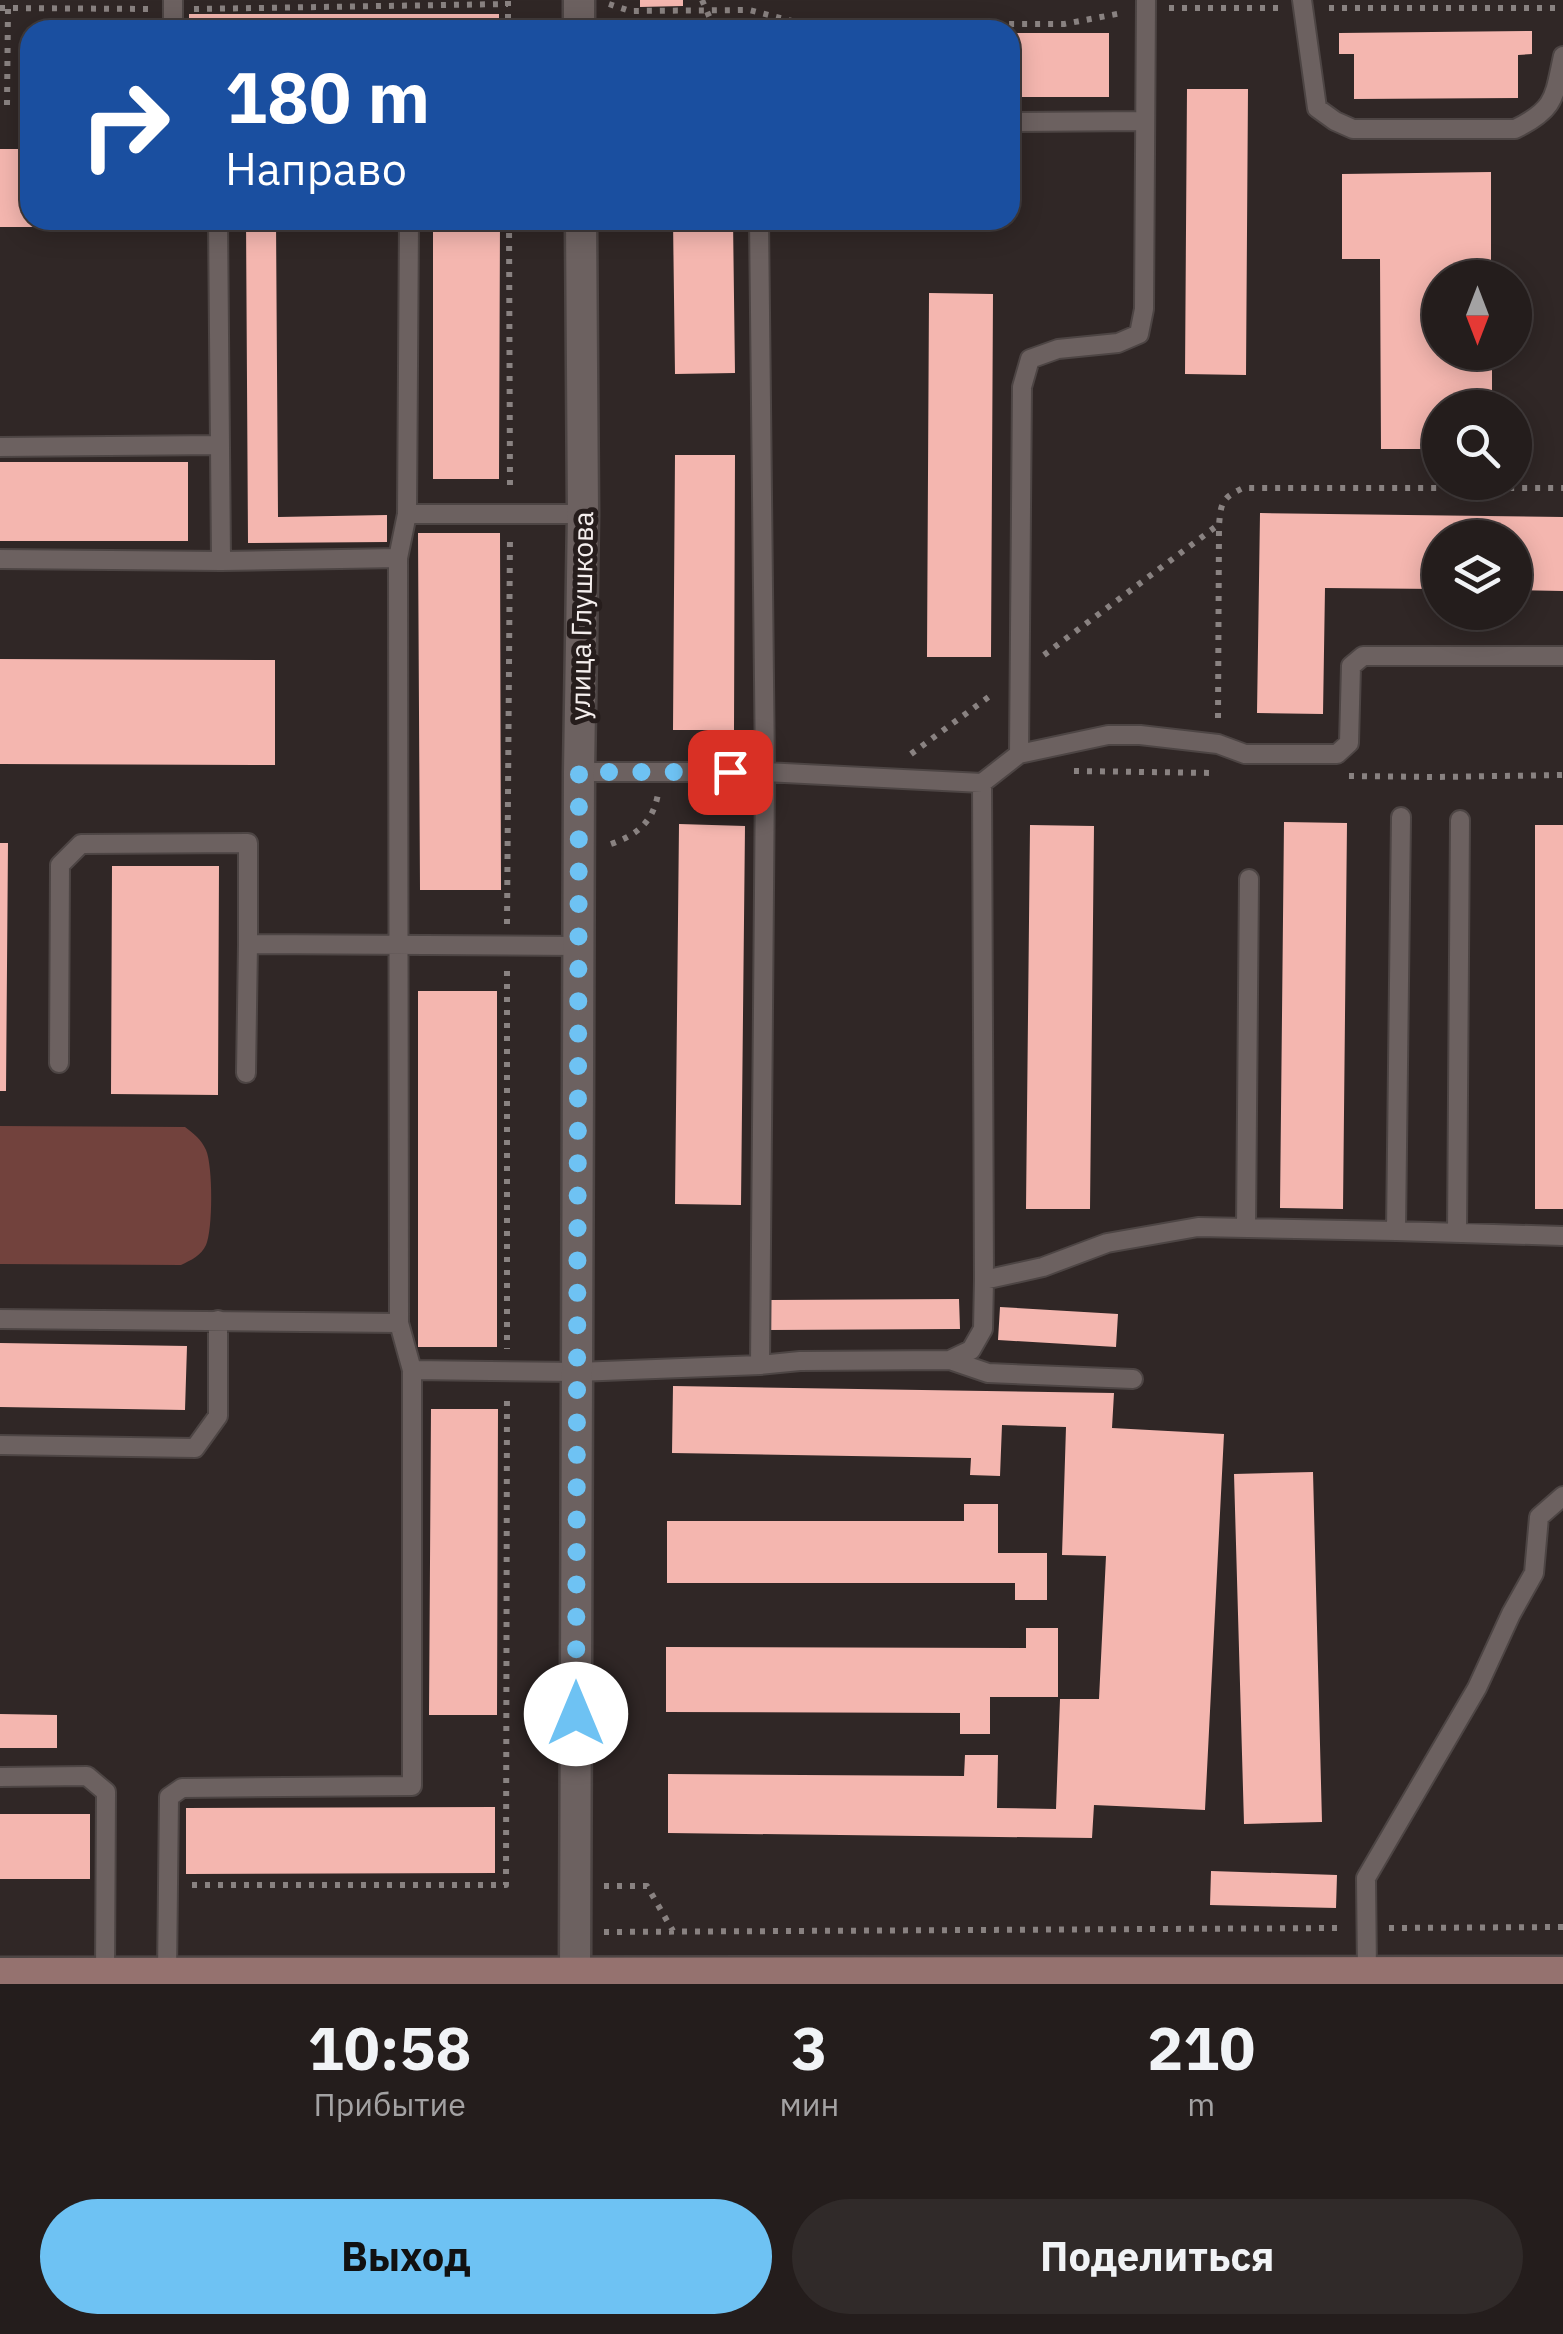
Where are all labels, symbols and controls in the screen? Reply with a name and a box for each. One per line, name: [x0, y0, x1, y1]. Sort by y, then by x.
text: 180 m: [225, 51, 430, 142]
icon: right: [60, 60, 190, 190]
text: Направо: [225, 139, 407, 197]
north arrow: [1422, 260, 1532, 370]
map controls: [1422, 260, 1532, 630]
button: search: [1422, 390, 1532, 500]
street label: улица Глушкова: [561, 511, 601, 721]
button: layers: [1422, 520, 1532, 630]
pin: [688, 730, 773, 815]
icon: arrive: [703, 745, 758, 800]
position arrow: [524, 1662, 628, 1766]
text: 10:58: [308, 2008, 472, 2087]
text: 3: [791, 2008, 827, 2087]
text: 210: [1147, 2008, 1255, 2087]
text: Прибытие: [314, 2083, 466, 2125]
text: мин: [779, 2083, 839, 2125]
text: m: [1187, 2083, 1215, 2125]
button: Выход: [40, 2199, 772, 2314]
button: Поделиться: [792, 2199, 1523, 2314]

